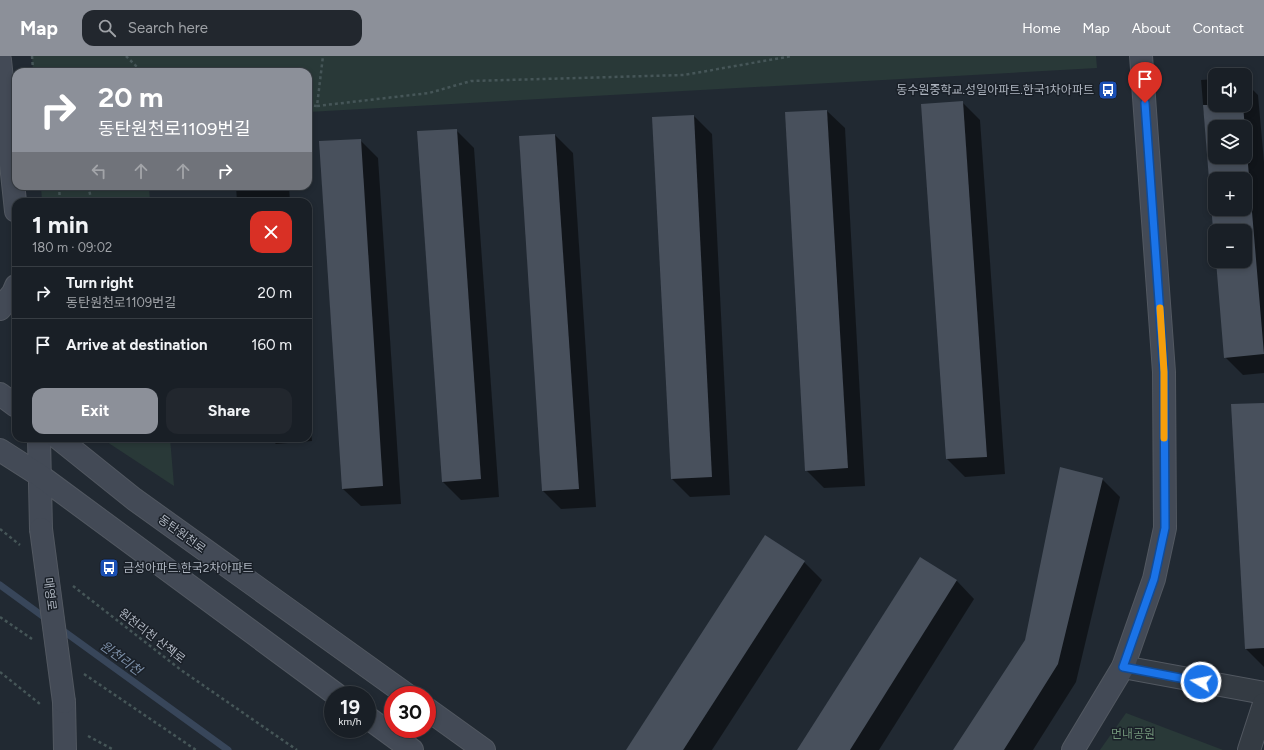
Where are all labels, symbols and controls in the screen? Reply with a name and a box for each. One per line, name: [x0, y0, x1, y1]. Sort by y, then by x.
search box: [82, 10, 362, 46]
text: Map: [20, 17, 58, 40]
icon: search: [96, 17, 118, 39]
text: Search here: [128, 19, 208, 37]
text: Home: [1022, 20, 1061, 37]
text: Map: [1083, 20, 1110, 37]
text: About: [1132, 20, 1171, 37]
text: Contact: [1193, 20, 1244, 37]
pin: [1128, 62, 1162, 103]
icon: arrive: [1134, 68, 1156, 90]
map controls: [1208, 68, 1252, 268]
button: sound: [1208, 68, 1252, 112]
bus stop icon: 동수원중학교.성일아파트.한국1차아파트: [1097, 79, 1119, 101]
text: 20 m: [98, 80, 163, 114]
place label: 동수원중학교.성일아파트.한국1차아파트: [896, 83, 1094, 97]
icon: right: [32, 84, 84, 136]
text: 동탄원천로1109번길: [98, 118, 251, 140]
button: layers: [1208, 120, 1252, 164]
icon: left: [88, 160, 110, 182]
icon: ahead: [130, 160, 152, 182]
icon: ahead: [172, 160, 194, 182]
icon: right: [214, 160, 236, 182]
button: +: [1208, 172, 1252, 216]
text: 1 min: [32, 210, 89, 239]
button: close: [250, 211, 292, 253]
button: −: [1208, 224, 1252, 268]
text: 180 m · 09:02: [32, 240, 112, 255]
text: Turn right: [66, 274, 134, 292]
icon: right: [32, 282, 54, 304]
text: 20 m: [258, 284, 292, 302]
text: 동탄원천로1109번길: [66, 295, 176, 310]
icon: arrive: [32, 334, 54, 356]
text: Arrive at destination: [66, 336, 207, 354]
text: 160 m: [251, 336, 292, 354]
button: Exit: [32, 388, 158, 434]
button: Share: [166, 388, 292, 434]
street label: 동탄원천로: [156, 512, 208, 556]
bus stop icon: 금성아파트.한국2차아파트: [98, 557, 120, 579]
place label: 금성아파트.한국2차아파트: [123, 561, 254, 575]
street label: 매영로: [41, 577, 59, 611]
street label: 원천리천 산책로: [116, 606, 188, 666]
water label: 원천리천: [97, 638, 145, 678]
position arrow: [1180, 661, 1222, 703]
speed limit sign: 30: [384, 686, 436, 738]
text: 19: [340, 695, 360, 719]
text: km/h: [339, 715, 361, 728]
park label: 먼내공원: [1111, 727, 1155, 741]

